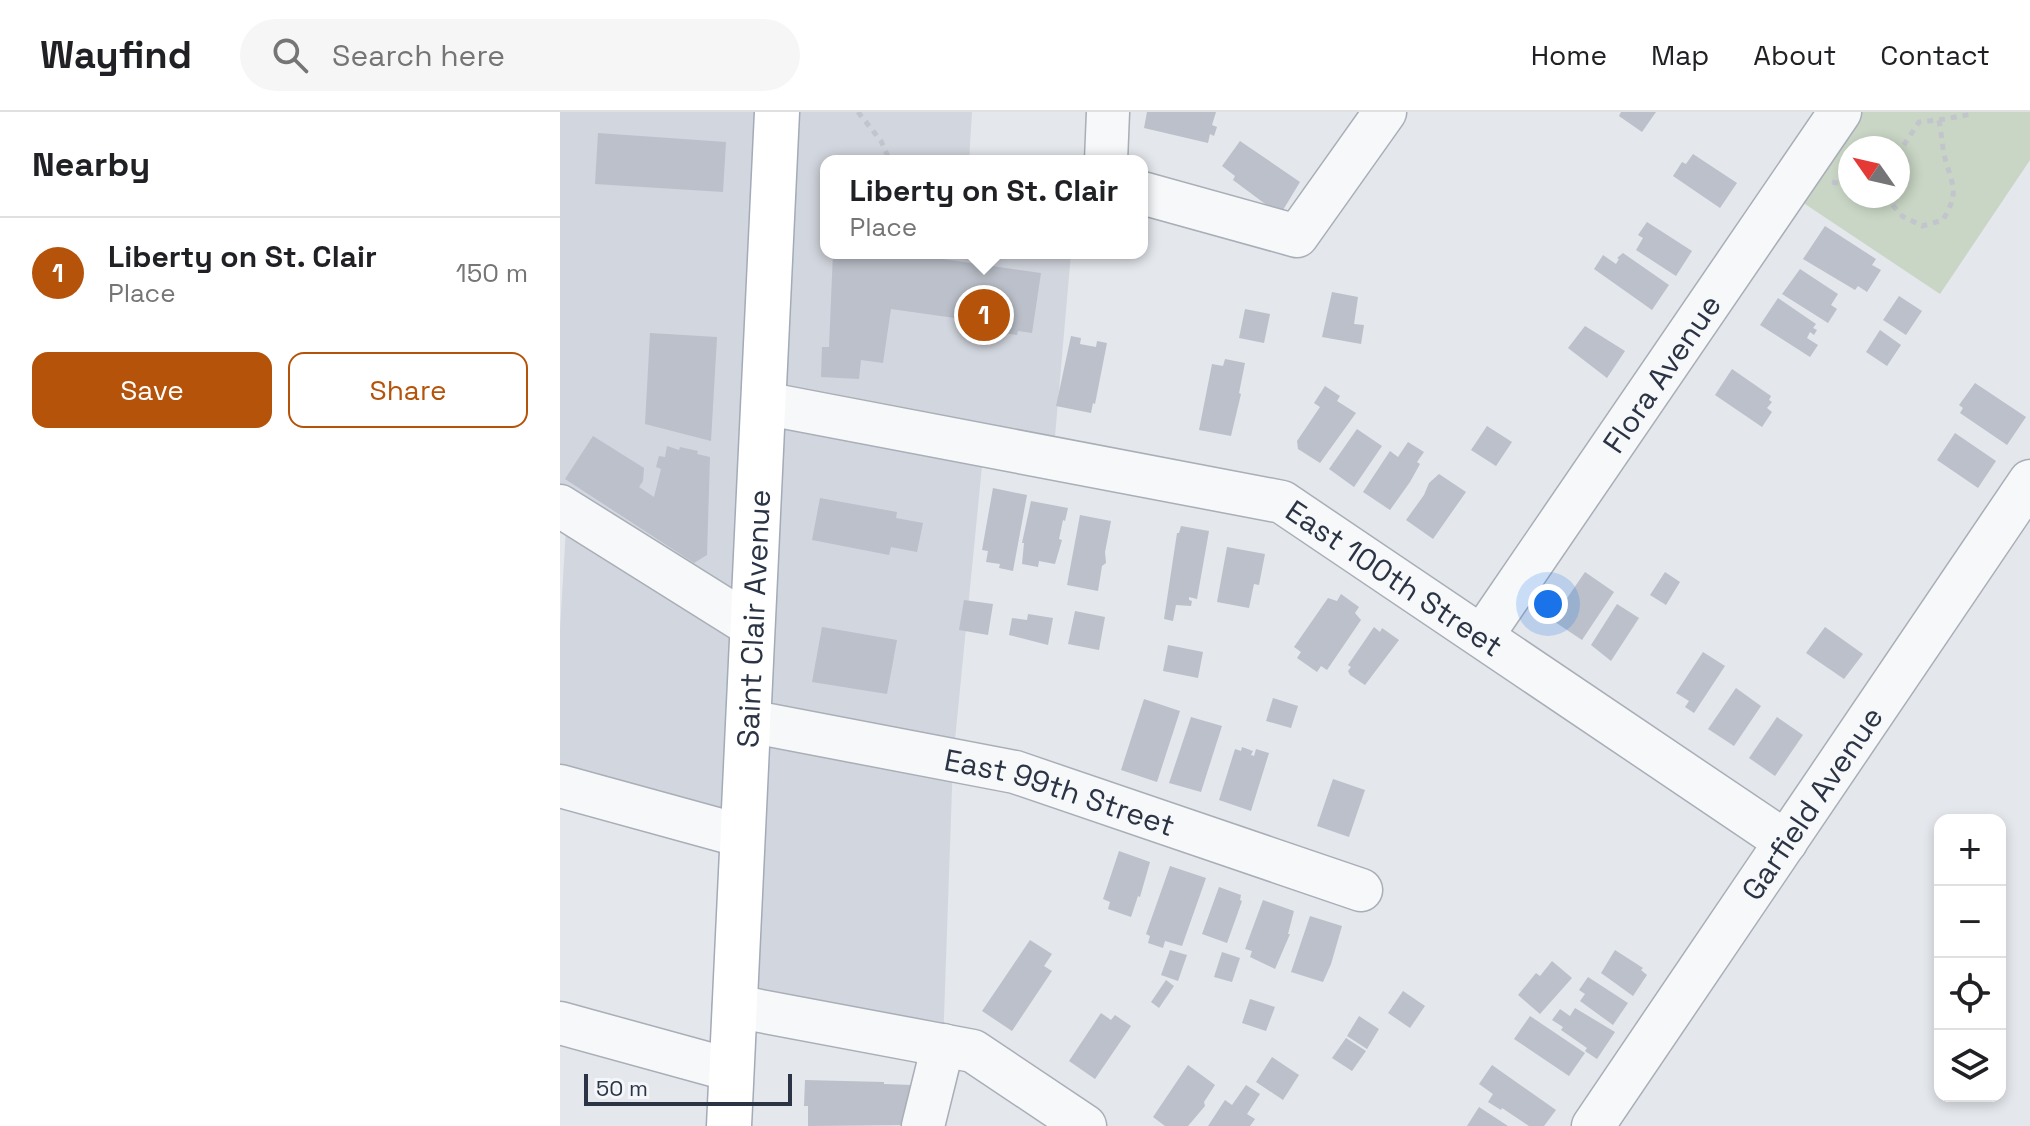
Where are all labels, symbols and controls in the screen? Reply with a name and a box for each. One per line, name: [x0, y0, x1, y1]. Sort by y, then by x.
search box: [240, 19, 800, 91]
text: Wayfind: [40, 31, 192, 79]
icon: search: [268, 33, 312, 77]
text: Search here: [332, 36, 505, 75]
text: Home: [1531, 37, 1607, 73]
text: Map: [1651, 37, 1709, 73]
text: About: [1753, 37, 1836, 73]
text: Contact: [1880, 37, 1990, 73]
north arrow: [1838, 136, 1910, 208]
text: Nearby: [32, 143, 150, 186]
popup: [820, 155, 1148, 259]
text: Liberty on St. Clair: [850, 171, 1118, 210]
text: Place: [850, 210, 917, 244]
text: Liberty on St. Clair: [108, 237, 377, 276]
text: 1: [52, 256, 64, 290]
text: 150 m: [456, 256, 528, 290]
text: Place: [108, 276, 176, 310]
pin: 1: [958, 285, 1010, 345]
street label: Flora Avenue: [1594, 287, 1729, 460]
button: Save: [32, 352, 272, 428]
button: Share: [288, 352, 528, 428]
street label: Saint Clair Avenue: [727, 489, 779, 749]
street label: East 100th Street: [1278, 491, 1511, 665]
your location: [1528, 584, 1568, 624]
street label: Garfield Avenue: [1732, 699, 1891, 908]
street label: East 99th Street: [941, 739, 1180, 845]
map controls: [1934, 814, 2006, 1102]
button: +: [1934, 814, 2006, 886]
button: −: [1934, 886, 2006, 958]
button: locate: [1934, 958, 2006, 1030]
button: layers: [1934, 1030, 2006, 1102]
scale bar: [584, 1070, 792, 1106]
text: 50 m: [596, 1074, 648, 1102]

